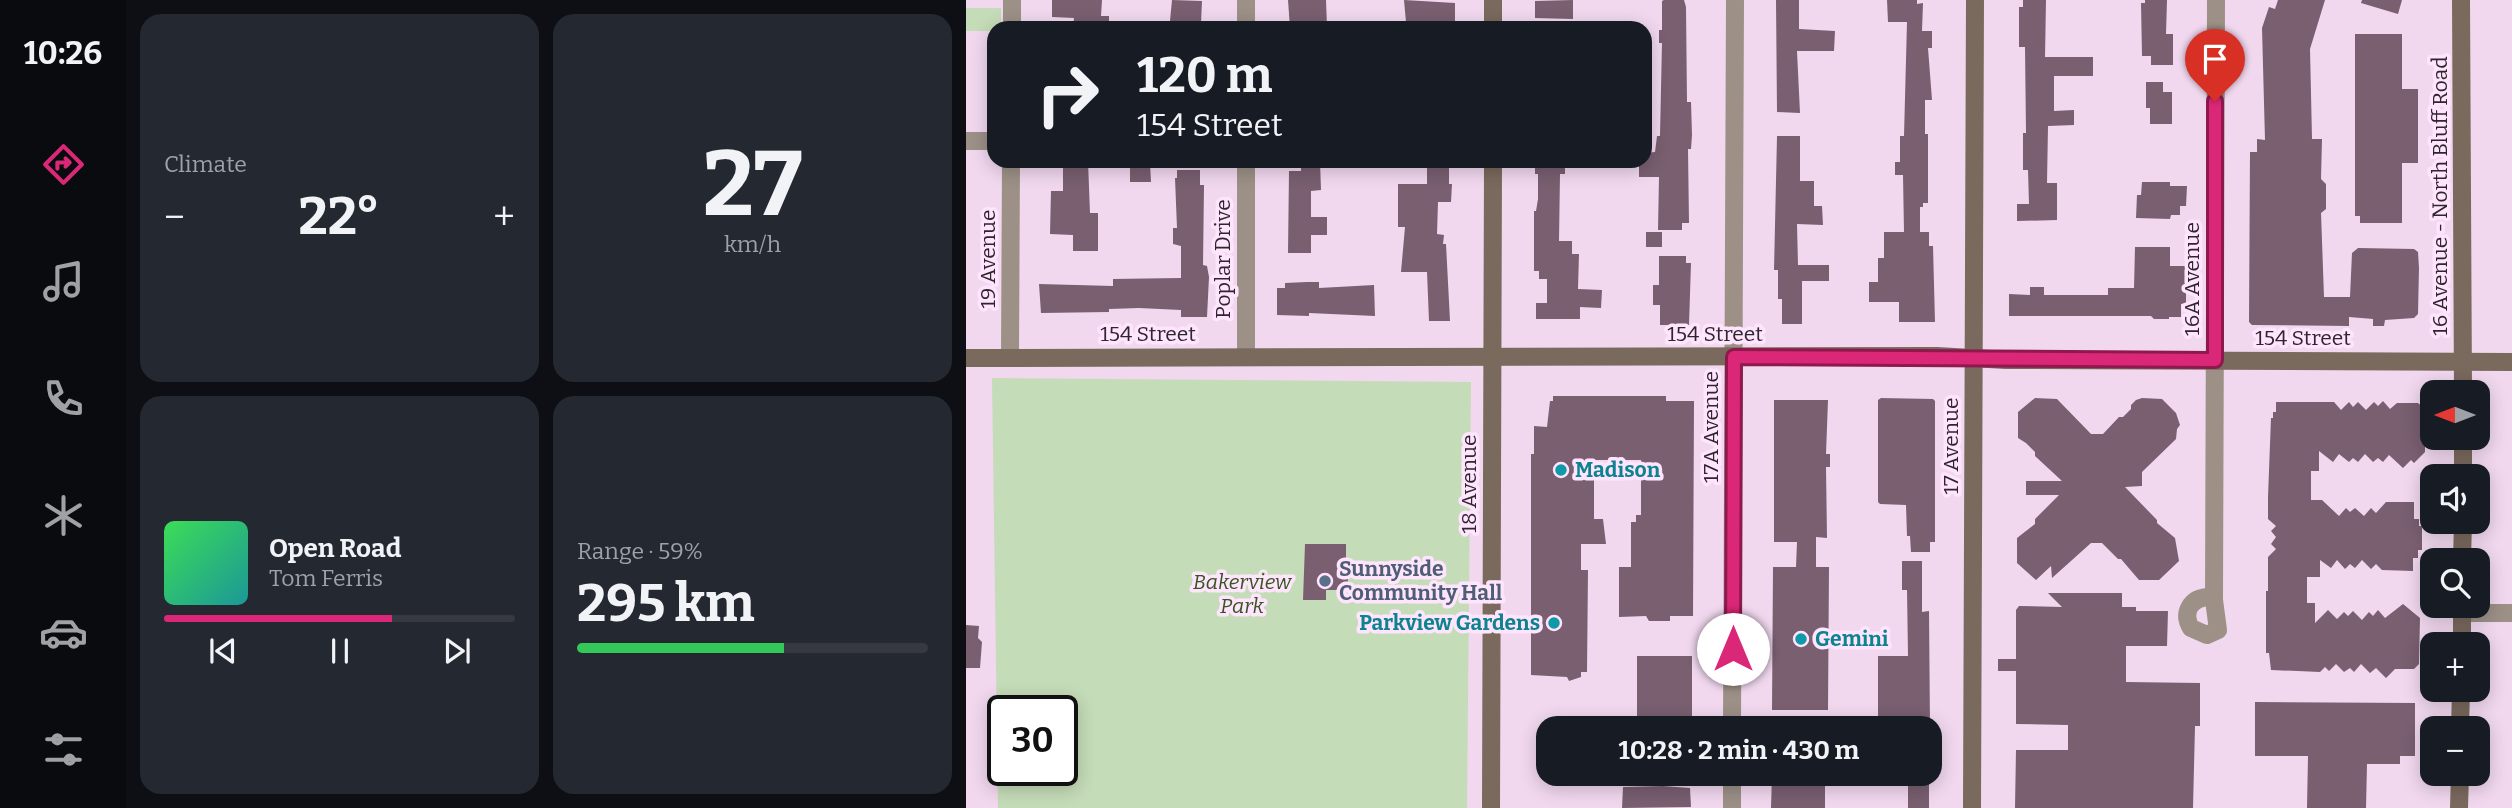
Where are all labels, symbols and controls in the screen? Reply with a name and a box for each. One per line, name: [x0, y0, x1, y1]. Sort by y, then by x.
pin: [2185, 29, 2245, 101]
text: 10:26: [24, 34, 102, 72]
icon: arrive: [2196, 40, 2234, 78]
text: 120 m: [1137, 46, 1272, 105]
icon: right: [1022, 49, 1113, 140]
street label: 16 Avenue - North Bluff Road: [2427, 56, 2453, 336]
text: 154 Street: [1137, 106, 1283, 144]
text: 27: [703, 130, 802, 239]
icon: directions: [39, 140, 88, 189]
text: Climate: [164, 150, 247, 178]
text: 22°: [298, 185, 380, 248]
text: −: [164, 194, 185, 240]
text: +: [493, 194, 515, 240]
street label: Poplar Drive: [1210, 199, 1236, 319]
street label: 19 Avenue: [975, 210, 1001, 308]
street label: 16A Avenue: [2179, 222, 2205, 336]
text: km/h: [724, 230, 781, 258]
icon: music: [39, 257, 88, 306]
street label: 154 Street: [1100, 321, 1196, 347]
street label: 154 Street: [1667, 321, 1763, 347]
street label: 154 Street: [2255, 325, 2351, 351]
street label: 17A Avenue: [1698, 371, 1724, 483]
icon: phone: [39, 374, 88, 423]
north arrow: [2420, 380, 2490, 450]
map controls: [2420, 380, 2490, 786]
street label: 17 Avenue: [1938, 398, 1964, 494]
street label: 18 Avenue: [1456, 434, 1482, 534]
place label: Madison: [1575, 457, 1661, 483]
marker: Madison: [1553, 462, 1569, 478]
button: sound: [2420, 464, 2490, 534]
icon: climate: [39, 491, 88, 540]
text: Open Road: [269, 533, 401, 564]
text: Range · 59%: [577, 537, 703, 565]
button: search: [2420, 548, 2490, 618]
place label: Sunnyside Community Hall: [1339, 556, 1503, 606]
text: Tom Ferris: [269, 564, 383, 592]
park label: Bakerview Park: [1193, 569, 1293, 619]
text: 295 km: [577, 572, 755, 635]
marker: Sunnyside Community Hall: [1317, 573, 1333, 589]
icon: car: [39, 608, 88, 657]
place label: Parkview Gardens: [1359, 610, 1540, 636]
position arrow: [1696, 612, 1770, 686]
marker: Parkview Gardens: [1546, 615, 1562, 631]
place label: Gemini: [1815, 626, 1889, 652]
marker: Gemini: [1793, 631, 1809, 647]
icon: previous: [204, 632, 242, 670]
icon: pause: [321, 632, 359, 670]
icon: next: [438, 632, 476, 670]
button: +: [2420, 632, 2490, 702]
speed limit sign: 30: [987, 695, 1078, 786]
button: −: [2420, 716, 2490, 786]
icon: filters: [39, 725, 88, 774]
text: 10:28 · 2 min · 430 m: [1619, 735, 1859, 766]

